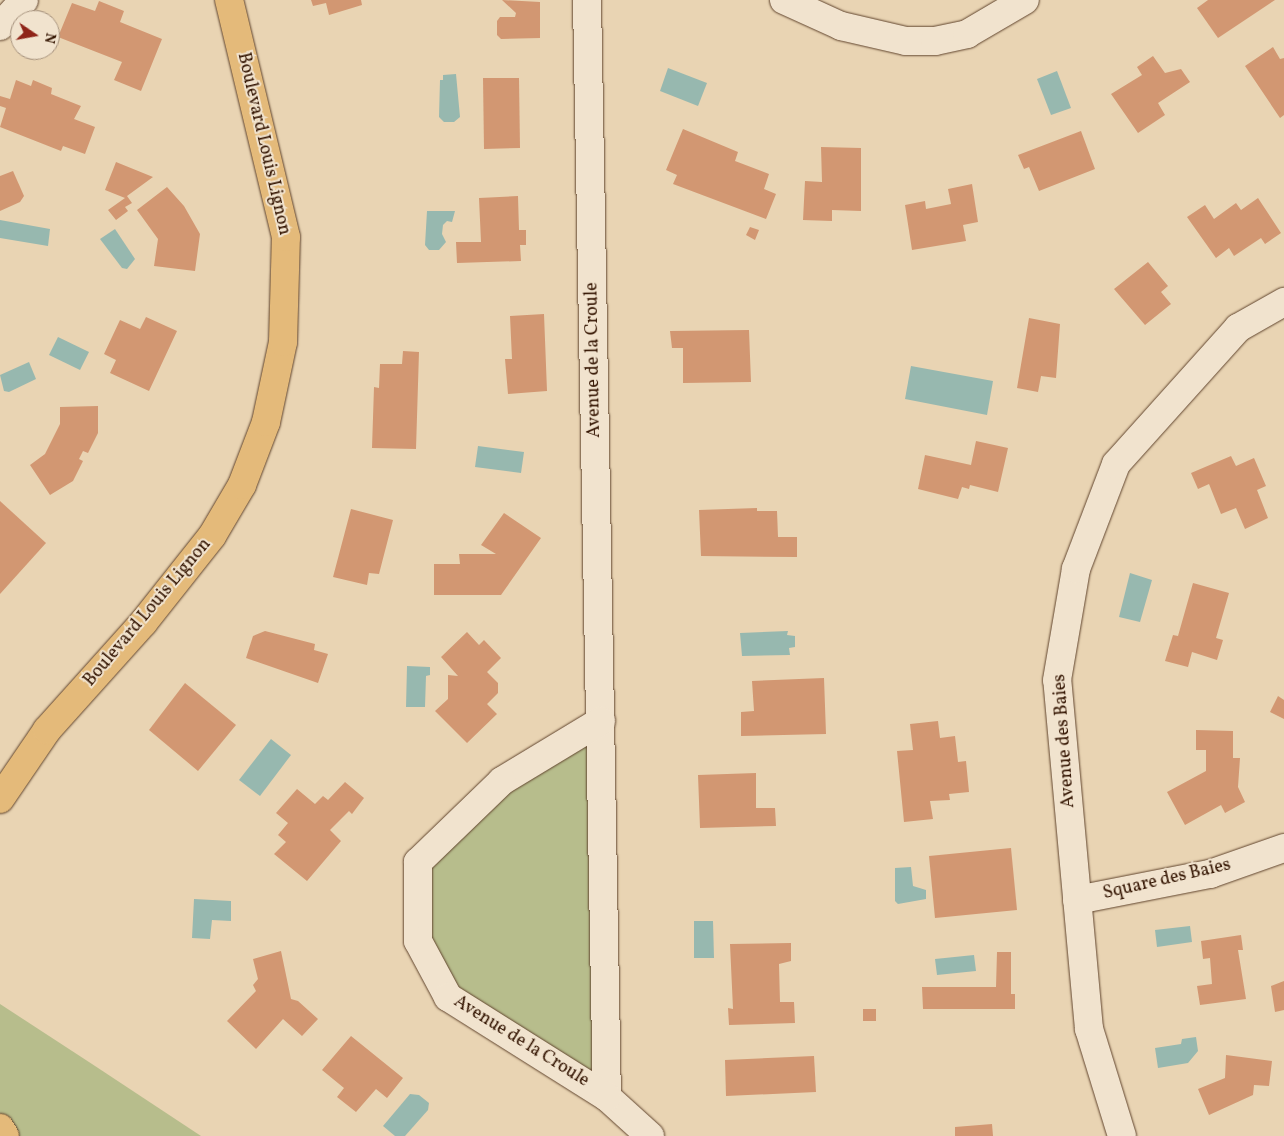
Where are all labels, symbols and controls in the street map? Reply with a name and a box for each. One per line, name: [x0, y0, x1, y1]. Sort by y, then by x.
north arrow: [10, 10, 60, 60]
text: N: [39, 31, 60, 45]
street label: Boulevard Louis Lignon: [231, 51, 295, 237]
street label: Avenue de la Croule: [582, 282, 606, 438]
street label: Boulevard Louis Lignon: [80, 535, 216, 691]
street label: Avenue des Baies: [1050, 673, 1080, 809]
street label: Square des Baies: [1101, 855, 1233, 905]
street label: Avenue de la Croule: [449, 992, 593, 1092]

